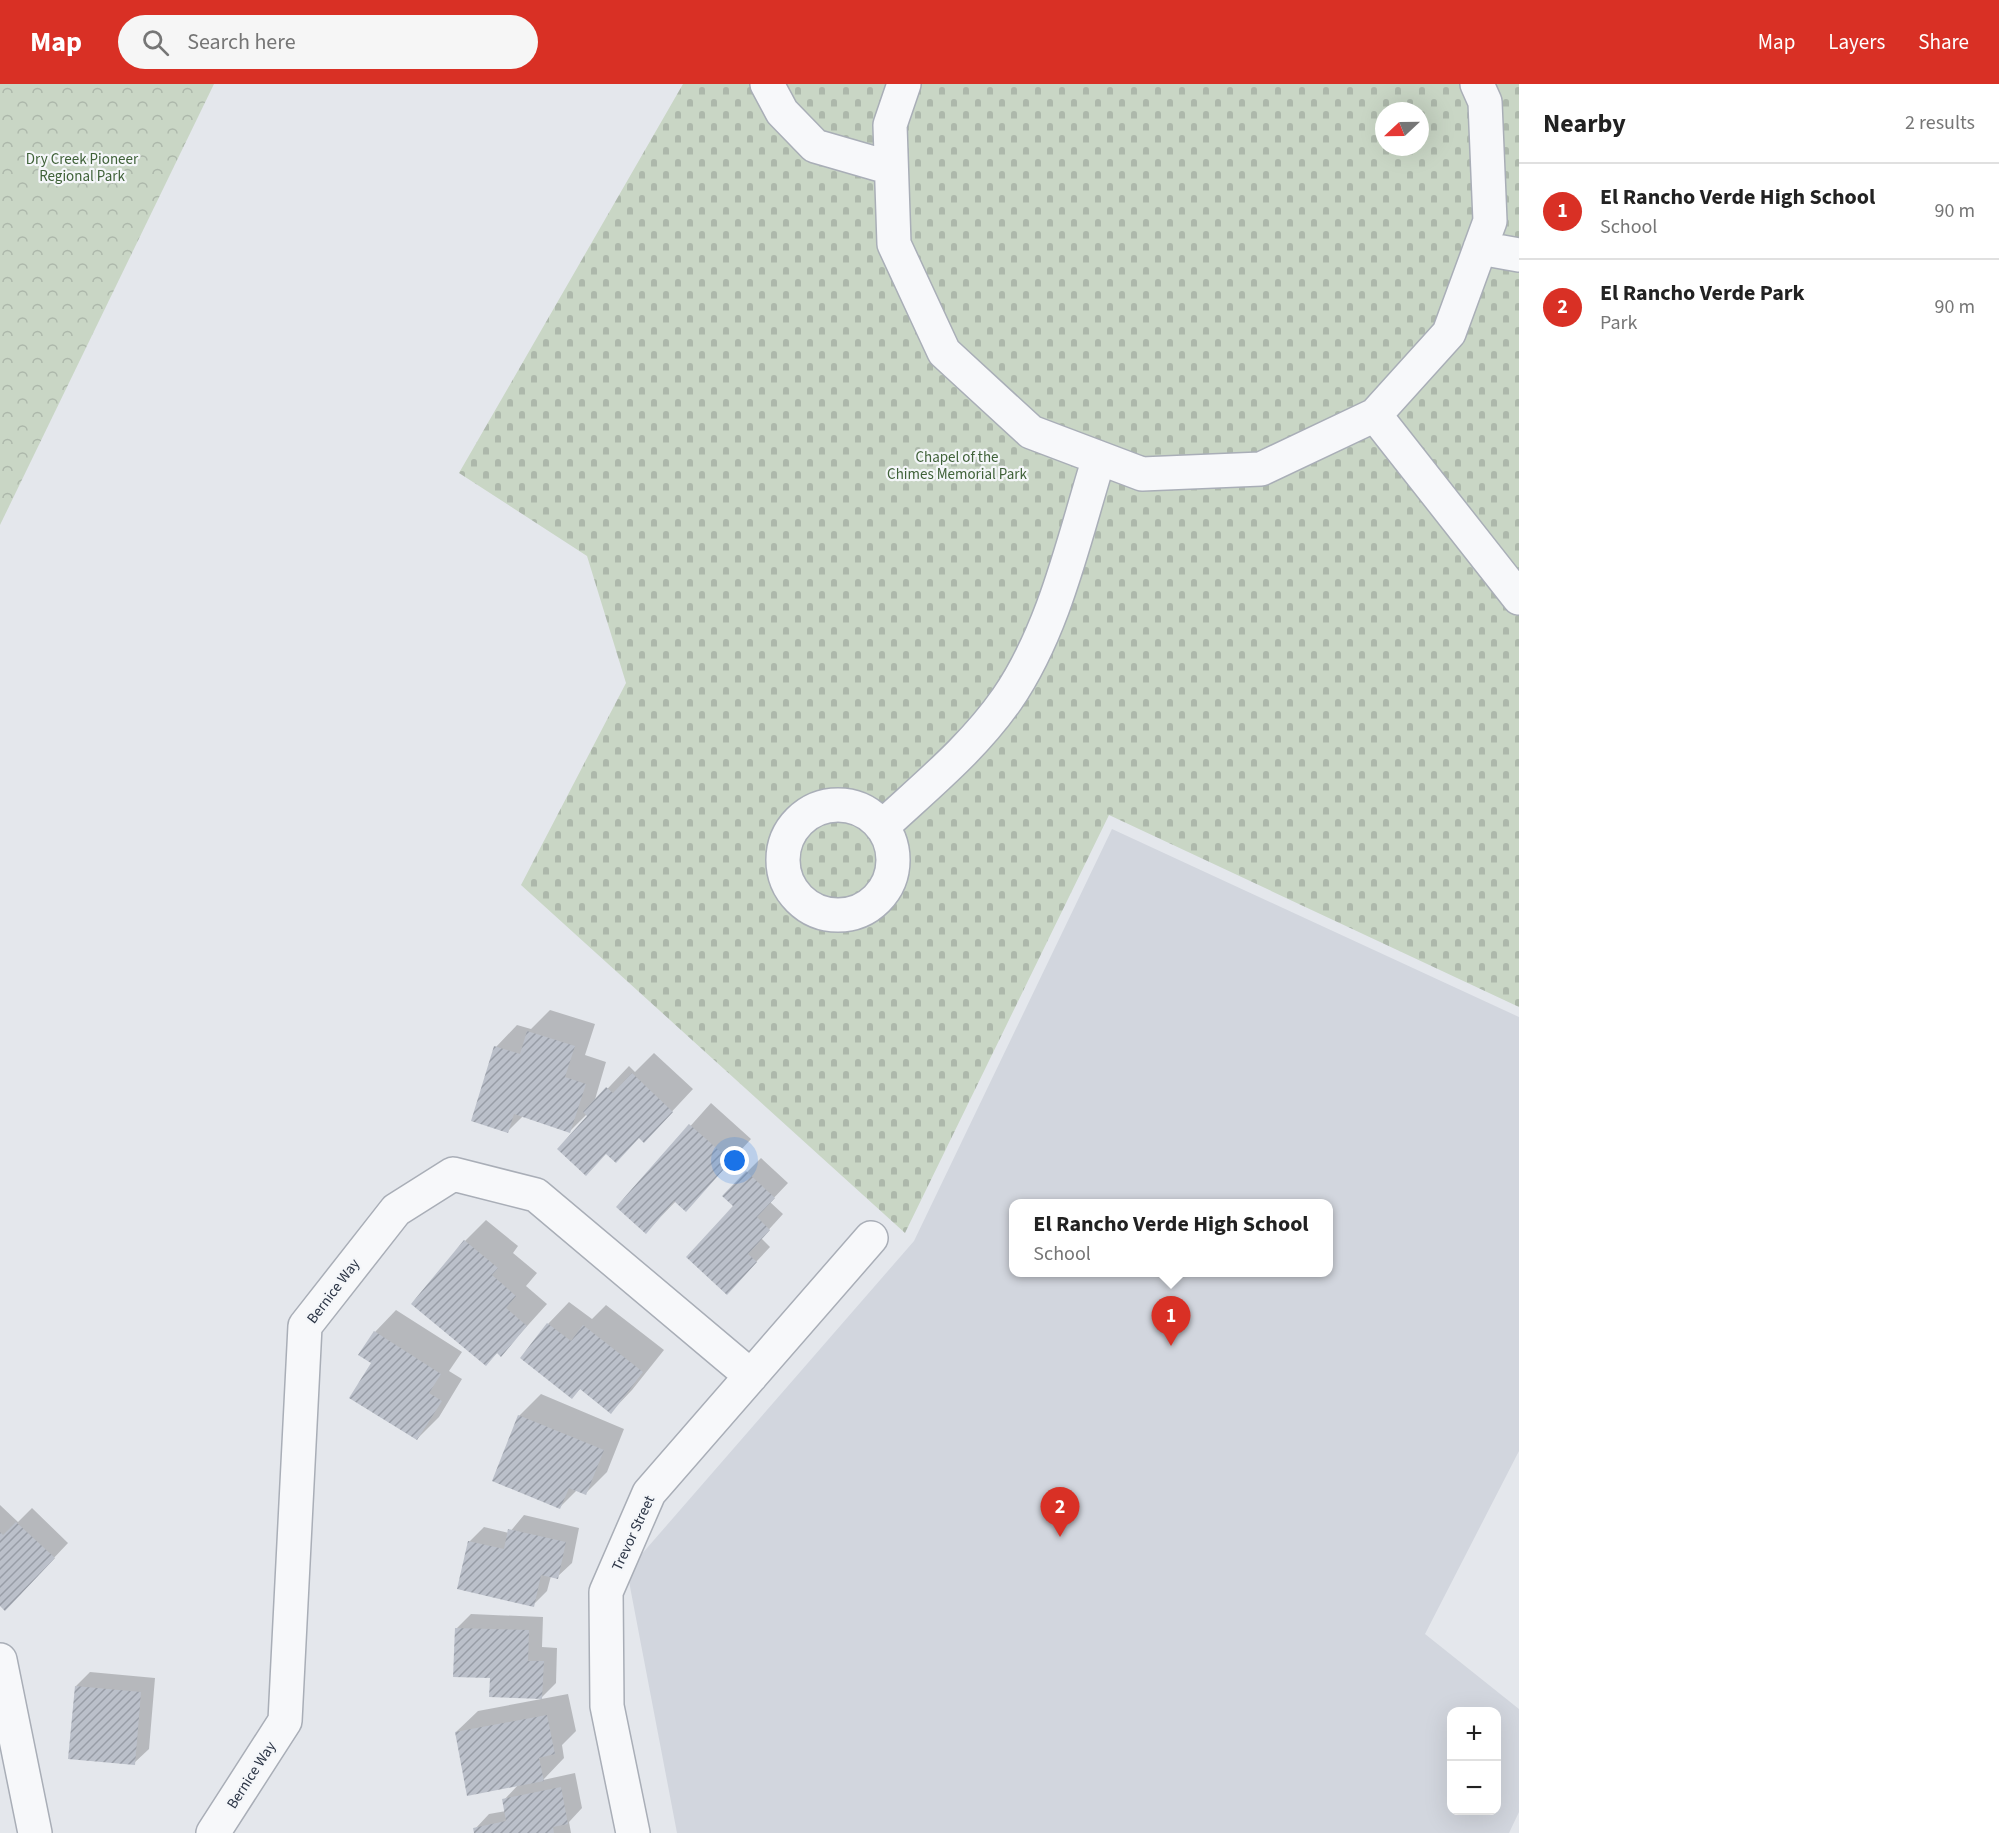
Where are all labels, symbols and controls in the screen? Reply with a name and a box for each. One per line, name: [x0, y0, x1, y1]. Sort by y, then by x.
search box: [118, 15, 538, 69]
text: Map: [30, 22, 82, 62]
icon: search: [139, 26, 172, 59]
text: Search here: [187, 26, 296, 58]
text: Map: [1758, 27, 1795, 57]
text: Layers: [1828, 27, 1885, 57]
text: Share: [1918, 27, 1969, 57]
north arrow: [1375, 102, 1429, 156]
text: Nearby: [1543, 105, 1626, 142]
text: 2 results: [1905, 109, 1975, 137]
park label: Dry Creek Pioneer Regional Park: [26, 149, 139, 187]
text: El Rancho Verde High School: [1600, 181, 1875, 213]
text: 1: [1557, 197, 1568, 225]
text: 90 m: [1935, 197, 1975, 225]
text: School: [1600, 213, 1657, 241]
text: El Rancho Verde Park: [1600, 277, 1805, 309]
text: 2: [1557, 293, 1568, 321]
text: 90 m: [1935, 293, 1975, 321]
text: Park: [1600, 309, 1637, 337]
park label: Chapel of the Chimes Memorial Park: [887, 447, 1027, 485]
your location: [720, 1146, 749, 1175]
popup: [1009, 1199, 1333, 1277]
text: El Rancho Verde High School: [1033, 1208, 1309, 1240]
text: School: [1033, 1240, 1091, 1268]
street label: Bernice Way: [302, 1254, 365, 1328]
pin: 1: [1152, 1296, 1190, 1346]
pin: 2: [1040, 1488, 1080, 1537]
street label: Trevor Street: [607, 1492, 660, 1574]
map controls: [1447, 1707, 1501, 1815]
button: +: [1447, 1707, 1501, 1761]
street label: Bernice Way: [222, 1738, 281, 1813]
button: −: [1447, 1761, 1501, 1815]

